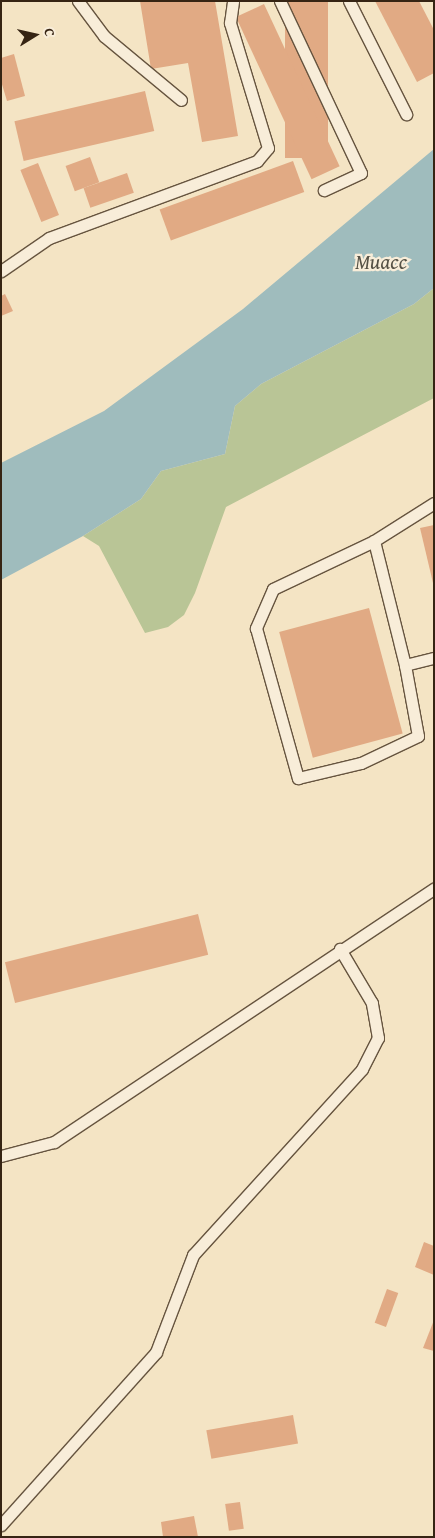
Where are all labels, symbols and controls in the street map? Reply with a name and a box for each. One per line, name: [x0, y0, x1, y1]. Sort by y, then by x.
north arrow: [10, 10, 60, 60]
text: С: [39, 27, 60, 38]
water label: Миасс: [355, 249, 407, 275]

